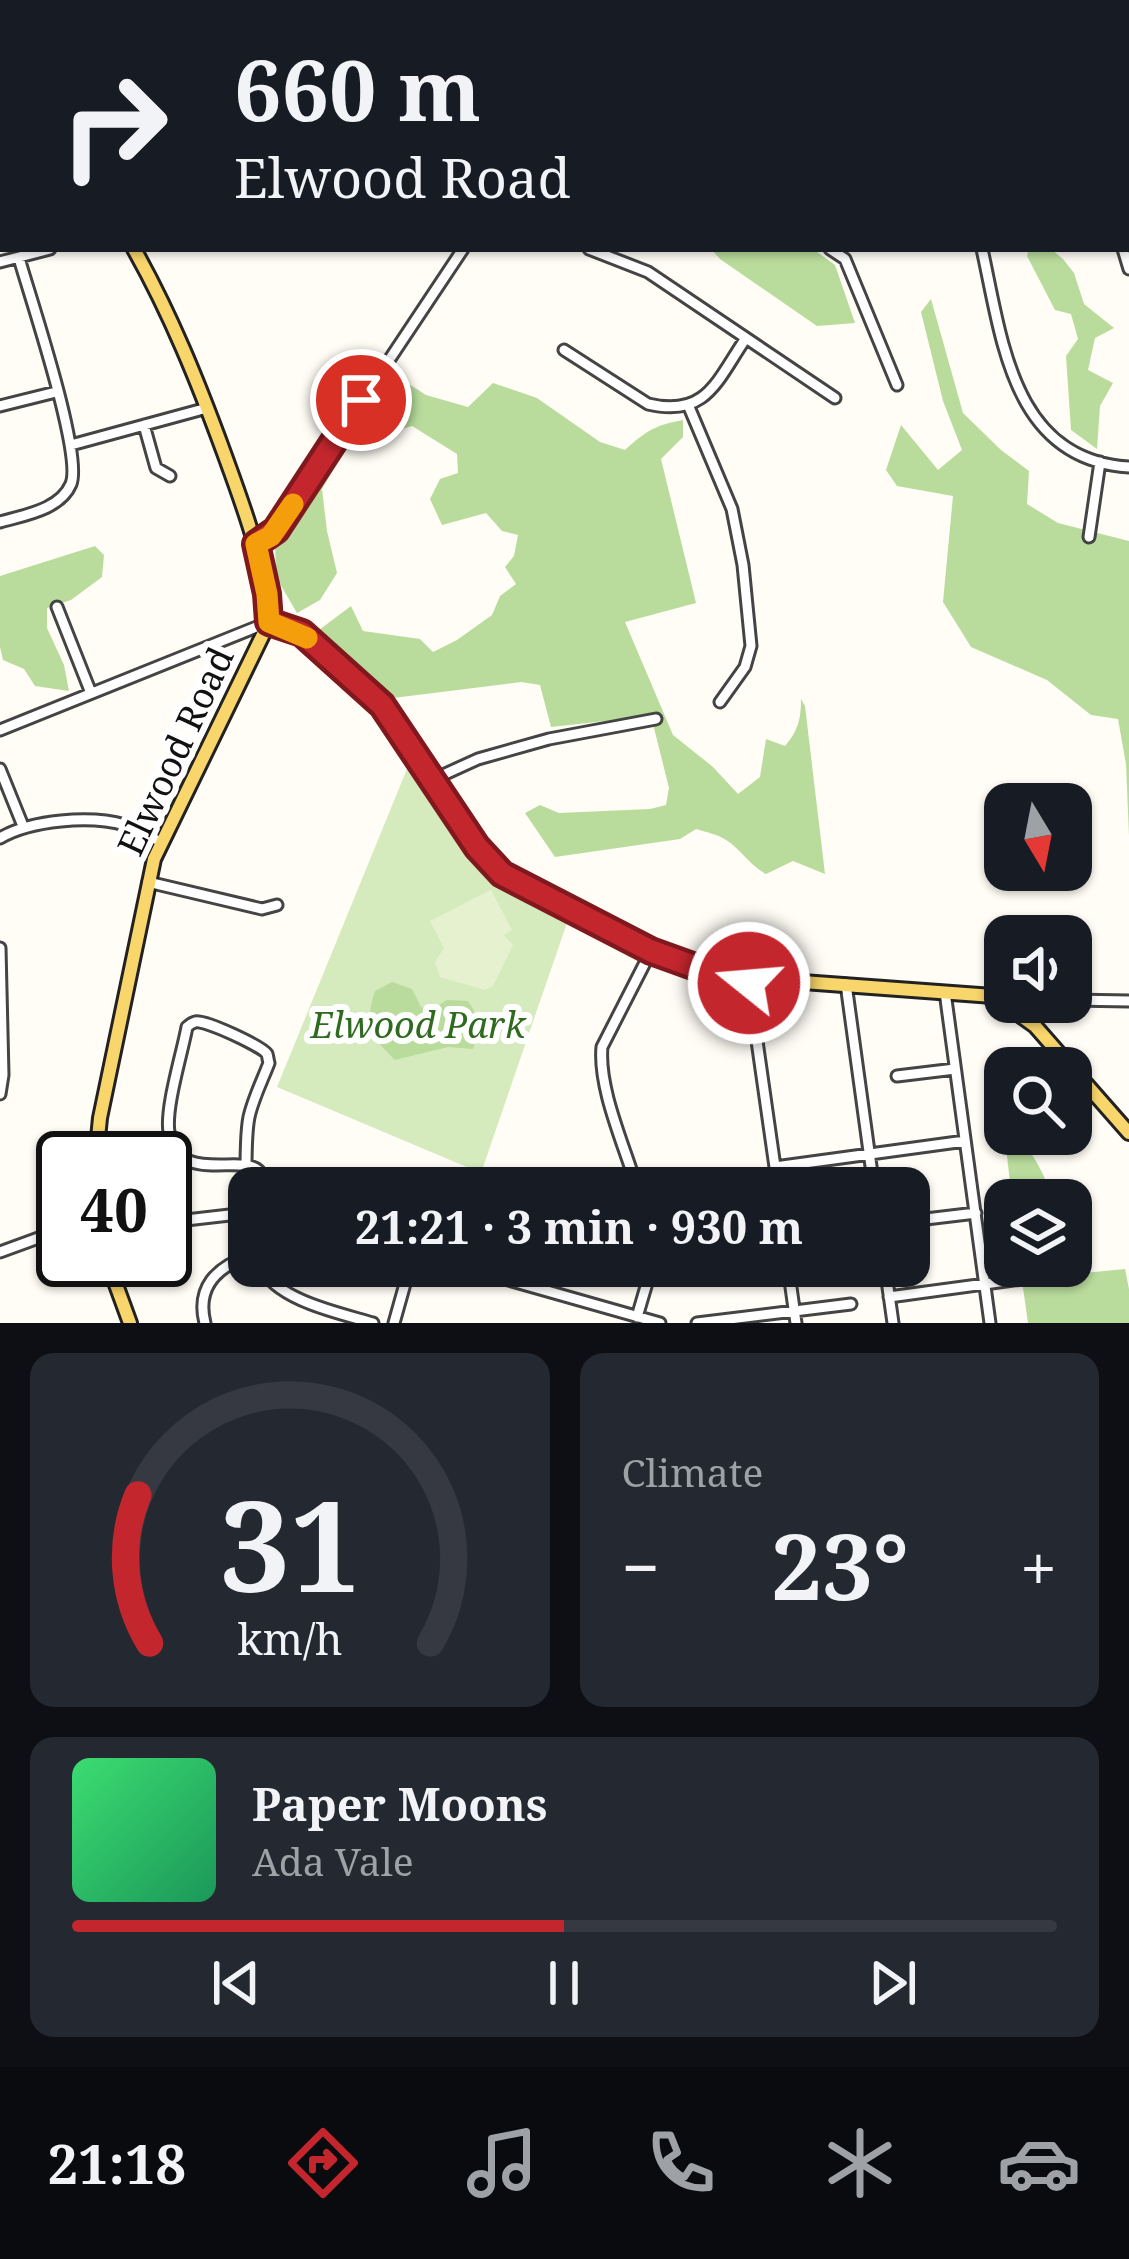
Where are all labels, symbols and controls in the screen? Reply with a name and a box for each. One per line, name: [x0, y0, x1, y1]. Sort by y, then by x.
text: 660 m: [234, 31, 481, 146]
icon: right: [36, 48, 192, 204]
text: Elwood Road: [234, 140, 571, 214]
pin: [310, 349, 412, 451]
icon: arrive: [328, 367, 394, 433]
street label: Elwood Road: [105, 639, 245, 863]
north arrow: [984, 783, 1092, 891]
map controls: [984, 783, 1092, 1287]
button: sound: [984, 915, 1092, 1023]
position arrow: [686, 920, 812, 1046]
park label: Elwood Park: [310, 1000, 527, 1049]
button: search: [984, 1047, 1092, 1155]
speed limit sign: 40: [36, 1131, 192, 1287]
button: layers: [984, 1179, 1092, 1287]
text: 21:21 · 3 min · 930 m: [355, 1196, 803, 1257]
text: Climate: [622, 1445, 763, 1498]
text: 31: [219, 1459, 360, 1629]
text: 23°: [771, 1504, 909, 1626]
text: −: [622, 1521, 660, 1611]
text: +: [1020, 1521, 1057, 1611]
text: km/h: [237, 1609, 342, 1668]
text: Paper Moons: [252, 1773, 547, 1834]
text: Ada Vale: [252, 1834, 414, 1887]
icon: previous: [203, 1950, 269, 2016]
icon: pause: [531, 1950, 597, 2016]
icon: next: [860, 1950, 926, 2016]
icon: directions: [281, 2121, 365, 2205]
icon: music: [460, 2121, 544, 2205]
icon: phone: [639, 2121, 723, 2205]
icon: climate: [818, 2121, 902, 2205]
icon: car: [997, 2121, 1081, 2205]
text: 21:18: [48, 2126, 186, 2200]

